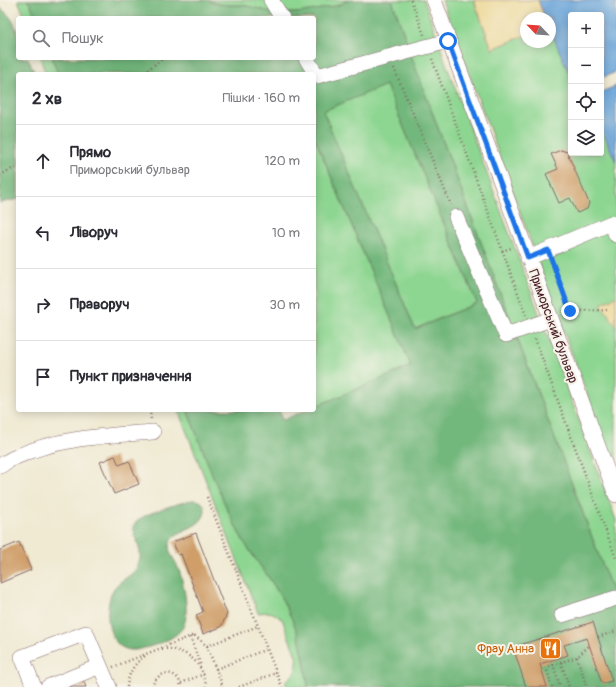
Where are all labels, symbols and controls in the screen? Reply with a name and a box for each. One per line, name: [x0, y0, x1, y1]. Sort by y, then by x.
north arrow: [520, 12, 556, 48]
map controls: [568, 12, 604, 156]
button: +: [568, 12, 604, 48]
search box: [16, 16, 316, 60]
icon: search: [30, 27, 52, 49]
text: Пошук: [62, 29, 104, 48]
route start: [439, 32, 457, 50]
button: −: [568, 48, 604, 84]
button: locate: [568, 84, 604, 120]
text: 2 хв: [32, 88, 62, 109]
text: Пішки · 160 m: [222, 90, 300, 106]
button: layers: [568, 120, 604, 156]
text: Прямо: [70, 143, 111, 162]
icon: ahead: [32, 150, 54, 172]
text: 120 m: [264, 153, 300, 169]
text: Приморський бульвар: [70, 162, 190, 178]
icon: left: [32, 222, 54, 244]
text: Ліворуч: [70, 223, 118, 242]
text: 10 m: [272, 225, 300, 241]
street label: Приморський бульвар: [525, 267, 581, 385]
icon: right: [32, 294, 54, 316]
text: Праворуч: [70, 295, 130, 314]
text: 30 m: [270, 297, 300, 313]
route end: [561, 302, 579, 320]
icon: arrive: [32, 366, 54, 388]
text: Пункт призначення: [70, 367, 191, 386]
restaurant icon: Фрау Анна: [537, 635, 563, 661]
place label: Фрау Анна: [477, 641, 534, 657]

